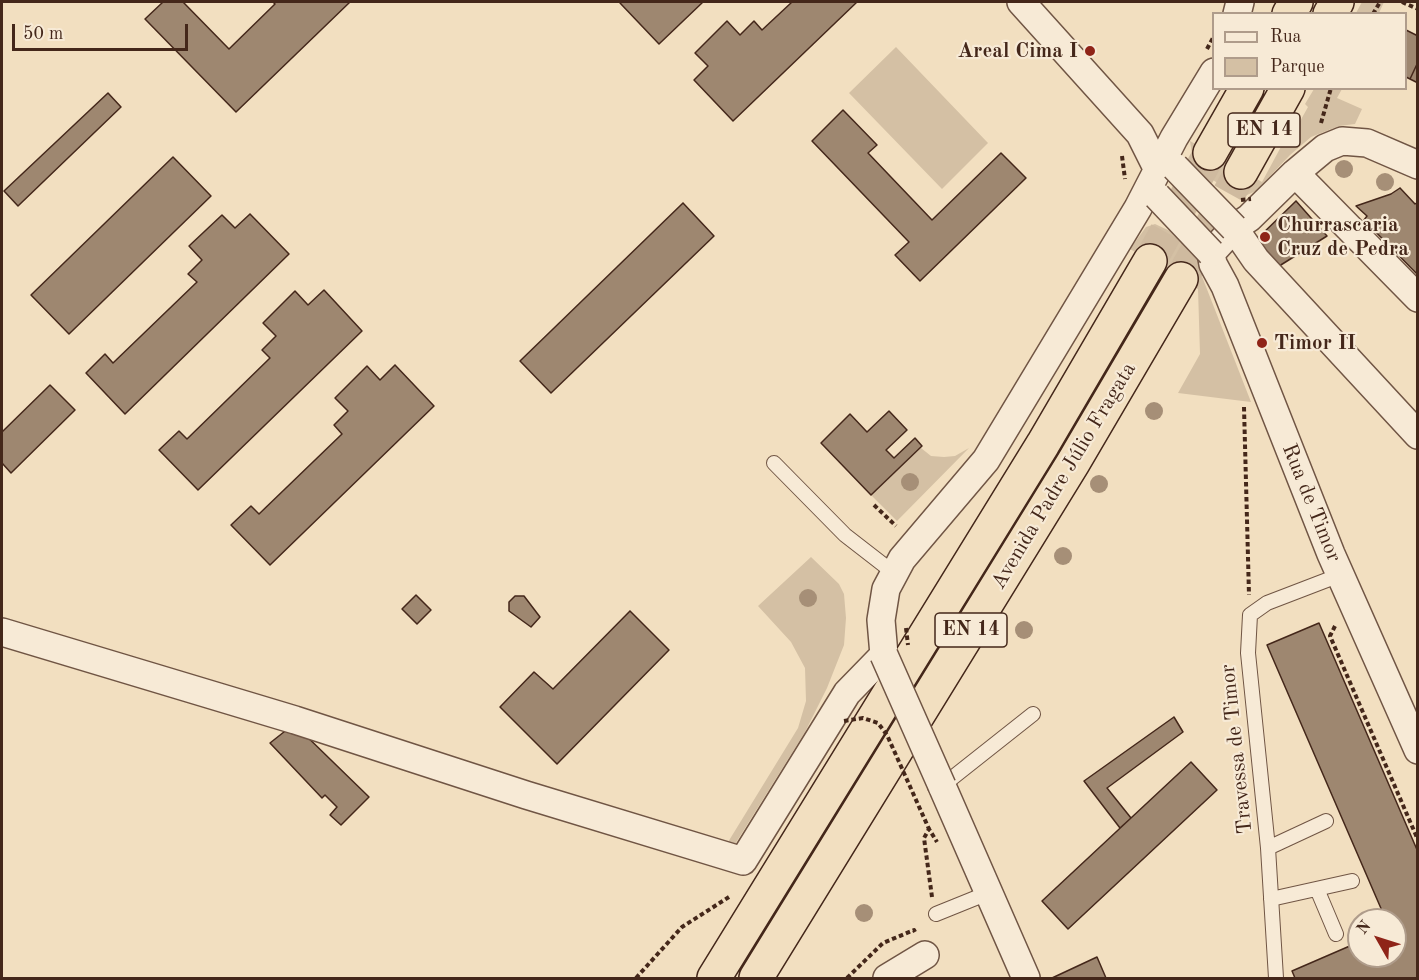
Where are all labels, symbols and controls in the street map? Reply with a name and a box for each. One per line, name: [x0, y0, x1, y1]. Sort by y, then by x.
scale bar: [15, 12, 190, 50]
legend: [1212, 12, 1407, 90]
text: 50 m: [23, 25, 63, 43]
text: Rua: [1270, 28, 1301, 46]
place label: Areal Cima I: [957, 38, 1078, 64]
marker: Areal Cima I: [1083, 44, 1097, 58]
text: Parque: [1270, 58, 1325, 76]
road number: EN 14: [1228, 113, 1300, 147]
place label: Churrascaria Cruz de Pedra: [1277, 212, 1409, 262]
marker: Churrascaria Cruz de Pedra: [1258, 230, 1272, 244]
place label: Timor II: [1274, 330, 1356, 356]
marker: Timor II: [1255, 336, 1269, 350]
street label: Avenida Padre Júlio Fragata: [986, 358, 1142, 594]
street label: Rua de Timor: [1276, 440, 1346, 566]
road number: EN 14: [935, 613, 1007, 647]
street label: Travessa de Timor: [1216, 663, 1258, 835]
north arrow: [1347, 908, 1407, 968]
text: N: [1354, 918, 1375, 938]

